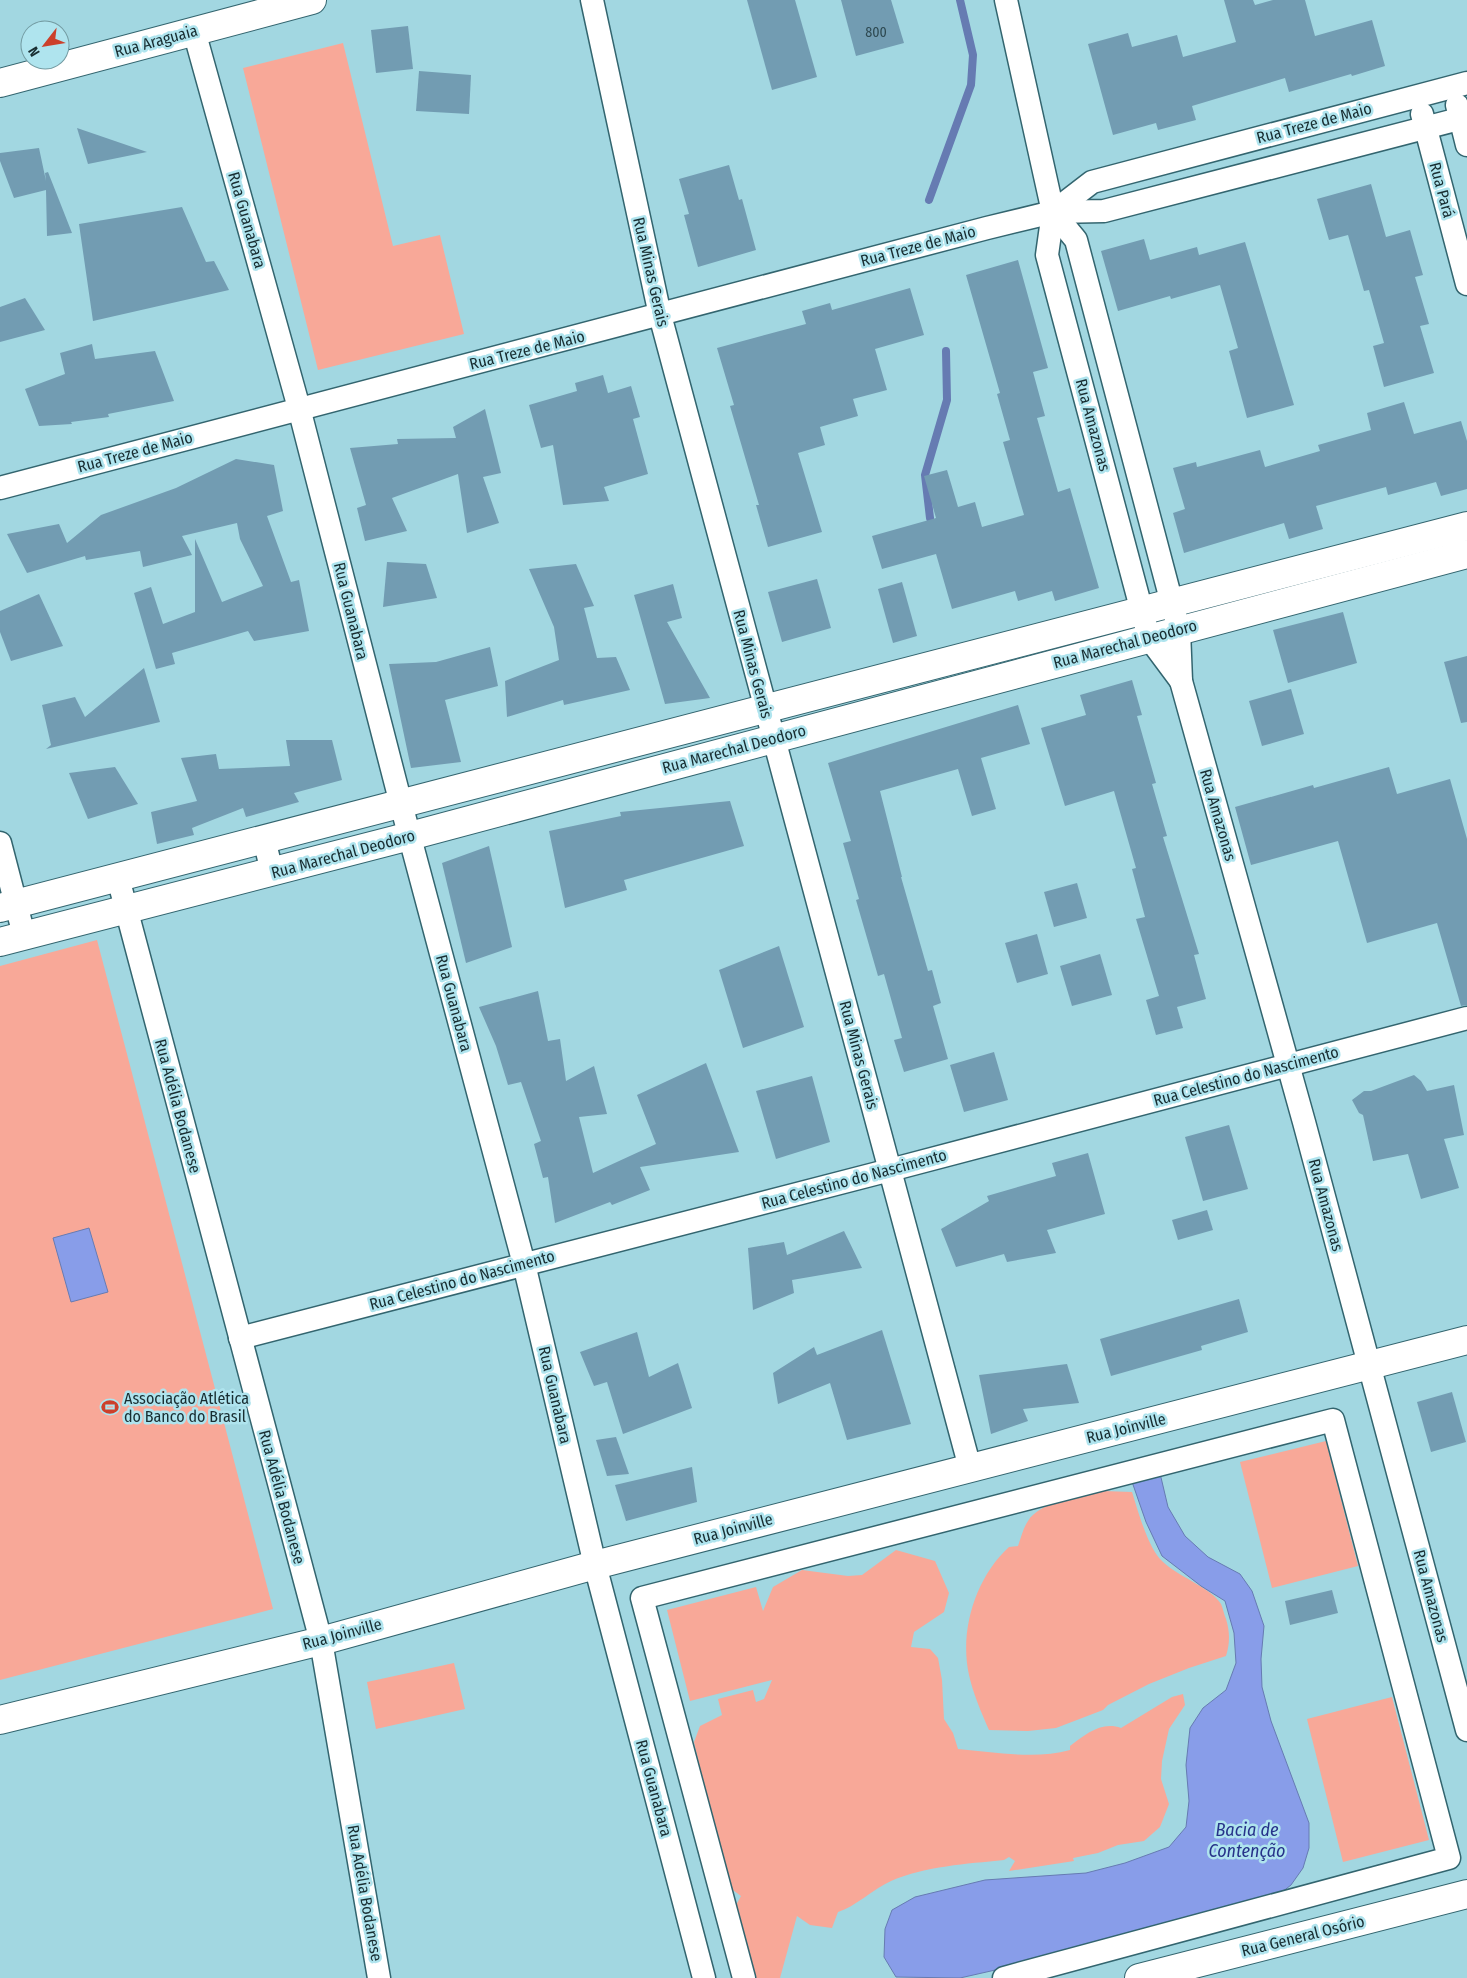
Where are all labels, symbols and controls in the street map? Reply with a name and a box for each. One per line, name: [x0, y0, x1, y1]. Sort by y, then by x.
north arrow: [20, 20, 70, 70]
street label: Rua Araguaia: [112, 21, 200, 61]
house number: 800: [865, 24, 887, 41]
text: N: [25, 43, 44, 59]
street label: Rua Treze de Maio: [1254, 99, 1374, 147]
street label: Rua Pará: [1425, 160, 1459, 220]
street label: Rua Guanabara: [224, 170, 270, 271]
street label: Rua Minas Gerais: [629, 215, 673, 329]
street label: Rua Treze de Maio: [858, 222, 978, 270]
street label: Rua Treze de Maio: [467, 326, 587, 374]
street label: Rua Amazonas: [1072, 377, 1114, 473]
street label: Rua Treze de Maio: [75, 428, 195, 476]
street label: Rua Guanabara: [330, 560, 372, 662]
street label: Rua Minas Gerais: [729, 608, 777, 721]
street label: Rua Marechal Deodoro: [1051, 616, 1199, 672]
street label: Rua Marechal Deodoro: [660, 721, 808, 777]
street label: Rua Amazonas: [1196, 767, 1240, 863]
street label: Rua Marechal Deodoro: [269, 826, 417, 882]
street label: Rua Guanabara: [432, 952, 476, 1054]
street label: Rua Minas Gerais: [835, 999, 883, 1112]
street label: Rua Adélia Bodanese: [151, 1037, 205, 1175]
street label: Rua Celestino do Nascimento: [1151, 1042, 1341, 1110]
street label: Rua Celestino do Nascimento: [759, 1145, 949, 1213]
street label: Rua Amazonas: [1305, 1157, 1347, 1253]
street label: Rua Celestino do Nascimento: [367, 1246, 557, 1314]
street label: Rua Guanabara: [535, 1344, 575, 1446]
place label: Associação Atlética do Banco do Brasil: [124, 1389, 249, 1426]
sports icon: Associação Atlética do Banco do Brasil: [100, 1397, 120, 1417]
street label: Rua Joinville: [1084, 1409, 1168, 1447]
street label: Rua Adélia Bodanese: [255, 1428, 309, 1566]
street label: Rua Joinville: [691, 1509, 775, 1549]
street label: Rua Amazonas: [1410, 1548, 1452, 1644]
street label: Rua Joinville: [300, 1614, 384, 1654]
street label: Rua Guanabara: [632, 1737, 676, 1839]
water label: Bacia de Contenção: [1208, 1819, 1286, 1862]
street label: Rua Adélia Bodanese: [344, 1823, 386, 1963]
street label: Rua General Osório: [1239, 1912, 1367, 1960]

